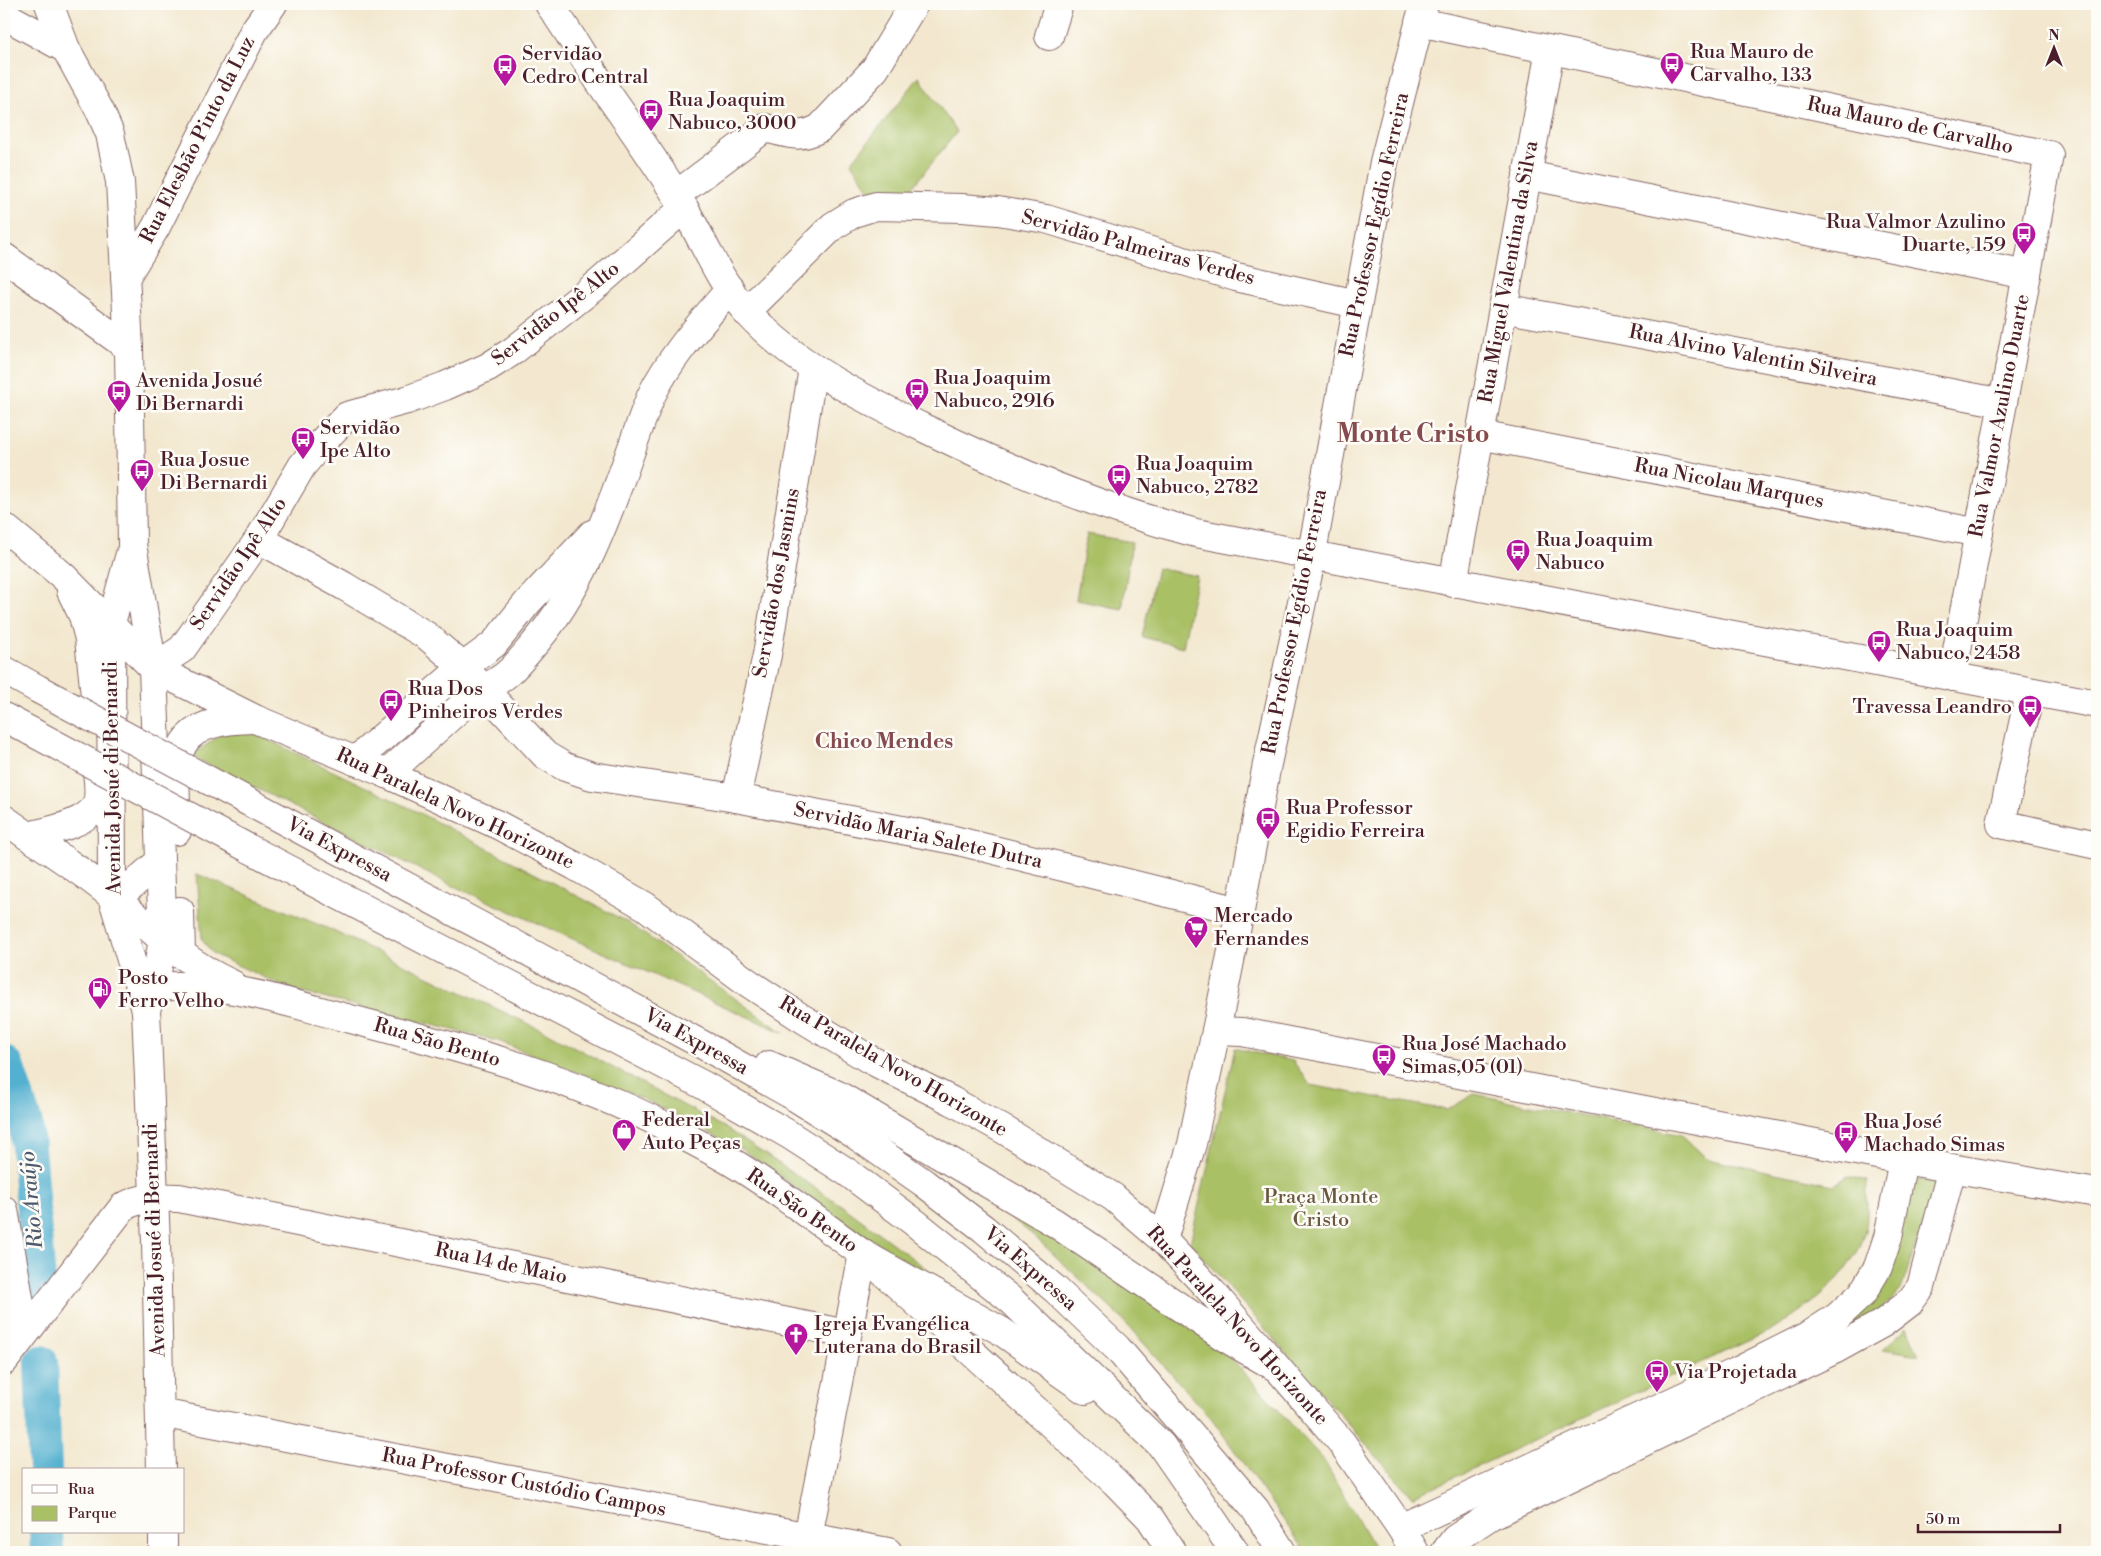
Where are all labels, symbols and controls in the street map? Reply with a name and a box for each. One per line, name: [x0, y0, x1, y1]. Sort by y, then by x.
north arrow: [2028, 22, 2078, 72]
text: N: [2048, 27, 2060, 45]
street label: Rua Elesbão Pinto da Luz: [135, 32, 261, 248]
place label: Rua Mauro de Carvalho, 133: [1690, 40, 1814, 88]
place label: Servidão Cedro Central: [522, 42, 648, 90]
bus stop icon: Rua Mauro de Carvalho, 133: [1659, 51, 1685, 85]
bus stop icon: Servidão Cedro Central: [492, 53, 518, 87]
place label: Rua Joaquim Nabuco, 3000: [668, 88, 797, 136]
street label: Rua Professor Egídio Ferreira: [1335, 90, 1415, 360]
street label: Rua Mauro de Carvalho: [1805, 92, 2015, 160]
bus stop icon: Rua Joaquim Nabuco, 3000: [638, 98, 664, 132]
street label: Rua Miguel Valentina da Silva: [1474, 138, 1545, 405]
street label: Servidão Palmeiras Verdes: [1019, 205, 1257, 291]
place label: Rua Valmor Azulino Duarte, 159: [1826, 210, 2006, 258]
bus stop icon: Rua Valmor Azulino Duarte, 159: [2011, 221, 2037, 255]
street label: Servidão Ipê Alto: [487, 256, 625, 372]
street label: Rua Valmor Azulino Duarte: [1964, 292, 2036, 540]
street label: Rua Alvino Valentin Silveira: [1627, 320, 1880, 393]
place label: Rua Joaquim Nabuco, 2916: [934, 366, 1055, 414]
place label: Avenida Josué Di Bernardi: [135, 369, 263, 417]
bus stop icon: Rua Joaquim Nabuco, 2916: [904, 377, 930, 411]
bus stop icon: Avenida Josué Di Bernardi: [106, 379, 132, 413]
place label: Servidão Ipe Alto: [320, 416, 400, 464]
district label: Monte Cristo: [1336, 419, 1490, 450]
bus stop icon: Servidão Ipe Alto: [290, 426, 316, 460]
place label: Rua Josue Di Bernardi: [160, 448, 268, 496]
place label: Rua Joaquim Nabuco, 2782: [1136, 452, 1258, 500]
street label: Rua Nicolau Marques: [1632, 453, 1826, 515]
bus stop icon: Rua Josue Di Bernardi: [129, 458, 155, 492]
bus stop icon: Rua Joaquim Nabuco, 2782: [1106, 463, 1132, 497]
street label: Servidão dos Jasmins: [748, 486, 806, 680]
street label: Rua Professor Egídio Ferreira: [1257, 486, 1333, 757]
street label: Servidão Ipê Alto: [185, 493, 293, 635]
place label: Rua Joaquim Nabuco: [1536, 528, 1654, 576]
bus stop icon: Rua Joaquim Nabuco: [1505, 538, 1531, 572]
place label: Rua Joaquim Nabuco, 2458: [1896, 618, 2020, 666]
bus stop icon: Rua Joaquim Nabuco, 2458: [1866, 629, 1892, 663]
street label: Avenida Josué di Bernardi: [98, 660, 128, 896]
place label: Rua Dos Pinheiros Verdes: [408, 677, 563, 725]
bus stop icon: Rua Dos Pinheiros Verdes: [378, 688, 404, 722]
bus stop icon: Travessa Leandro: [2017, 694, 2043, 728]
place label: Travessa Leandro: [1852, 695, 2012, 720]
district label: Chico Mendes: [815, 729, 953, 755]
street label: Rua Paralela Novo Horizonte: [332, 743, 578, 875]
place label: Rua Professor Egidio Ferreira: [1286, 796, 1426, 844]
street label: Servidão Maria Salete Dutra: [791, 797, 1045, 875]
bus stop icon: Rua Professor Egidio Ferreira: [1255, 806, 1281, 840]
street label: Via Expressa: [281, 811, 397, 889]
place label: Mercado Fernandes: [1214, 904, 1309, 952]
supermarket icon: Mercado Fernandes: [1183, 915, 1209, 949]
place label: Posto Ferro Velho: [118, 966, 224, 1014]
fuel station icon: Posto Ferro Velho: [87, 976, 113, 1010]
street label: Rua Paralela Novo Horizonte: [774, 991, 1012, 1143]
street label: Via Expressa: [638, 1003, 753, 1081]
street label: Rua São Bento: [371, 1013, 503, 1073]
place label: Rua José Machado Simas,05 (01): [1402, 1032, 1567, 1080]
bus stop icon: Rua José Machado Simas,05 (01): [1371, 1043, 1397, 1077]
place label: Federal Auto Peças: [641, 1108, 741, 1156]
place label: Rua José Machado Simas: [1864, 1110, 2005, 1158]
shop icon: Federal Auto Peças: [611, 1118, 637, 1152]
bus stop icon: Rua José Machado Simas: [1833, 1120, 1859, 1154]
street label: Avenida Josué di Bernardi: [138, 1122, 172, 1359]
water label: Rio Araújo: [15, 1150, 49, 1251]
street label: Rua São Bento: [741, 1163, 863, 1259]
park label: Praça Monte Cristo: [1264, 1185, 1378, 1233]
street label: Via Expressa: [977, 1221, 1083, 1317]
street label: Rua Paralela Novo Horizonte: [1141, 1221, 1333, 1431]
street label: Rua 14 de Maio: [433, 1238, 569, 1290]
place label: Igreja Evangélica Luterana do Brasil: [814, 1312, 981, 1360]
church icon: Igreja Evangélica Luterana do Brasil: [783, 1322, 809, 1356]
bus stop icon: Via Projetada: [1644, 1359, 1670, 1393]
place label: Via Projetada: [1673, 1360, 1798, 1385]
street label: Rua Professor Custódio Campos: [380, 1443, 668, 1523]
legend: [22, 1468, 185, 1534]
text: Rua: [68, 1480, 95, 1499]
scale bar: [1918, 1501, 2061, 1533]
text: Parque: [68, 1504, 117, 1523]
text: 50 m: [1926, 1510, 1960, 1529]

